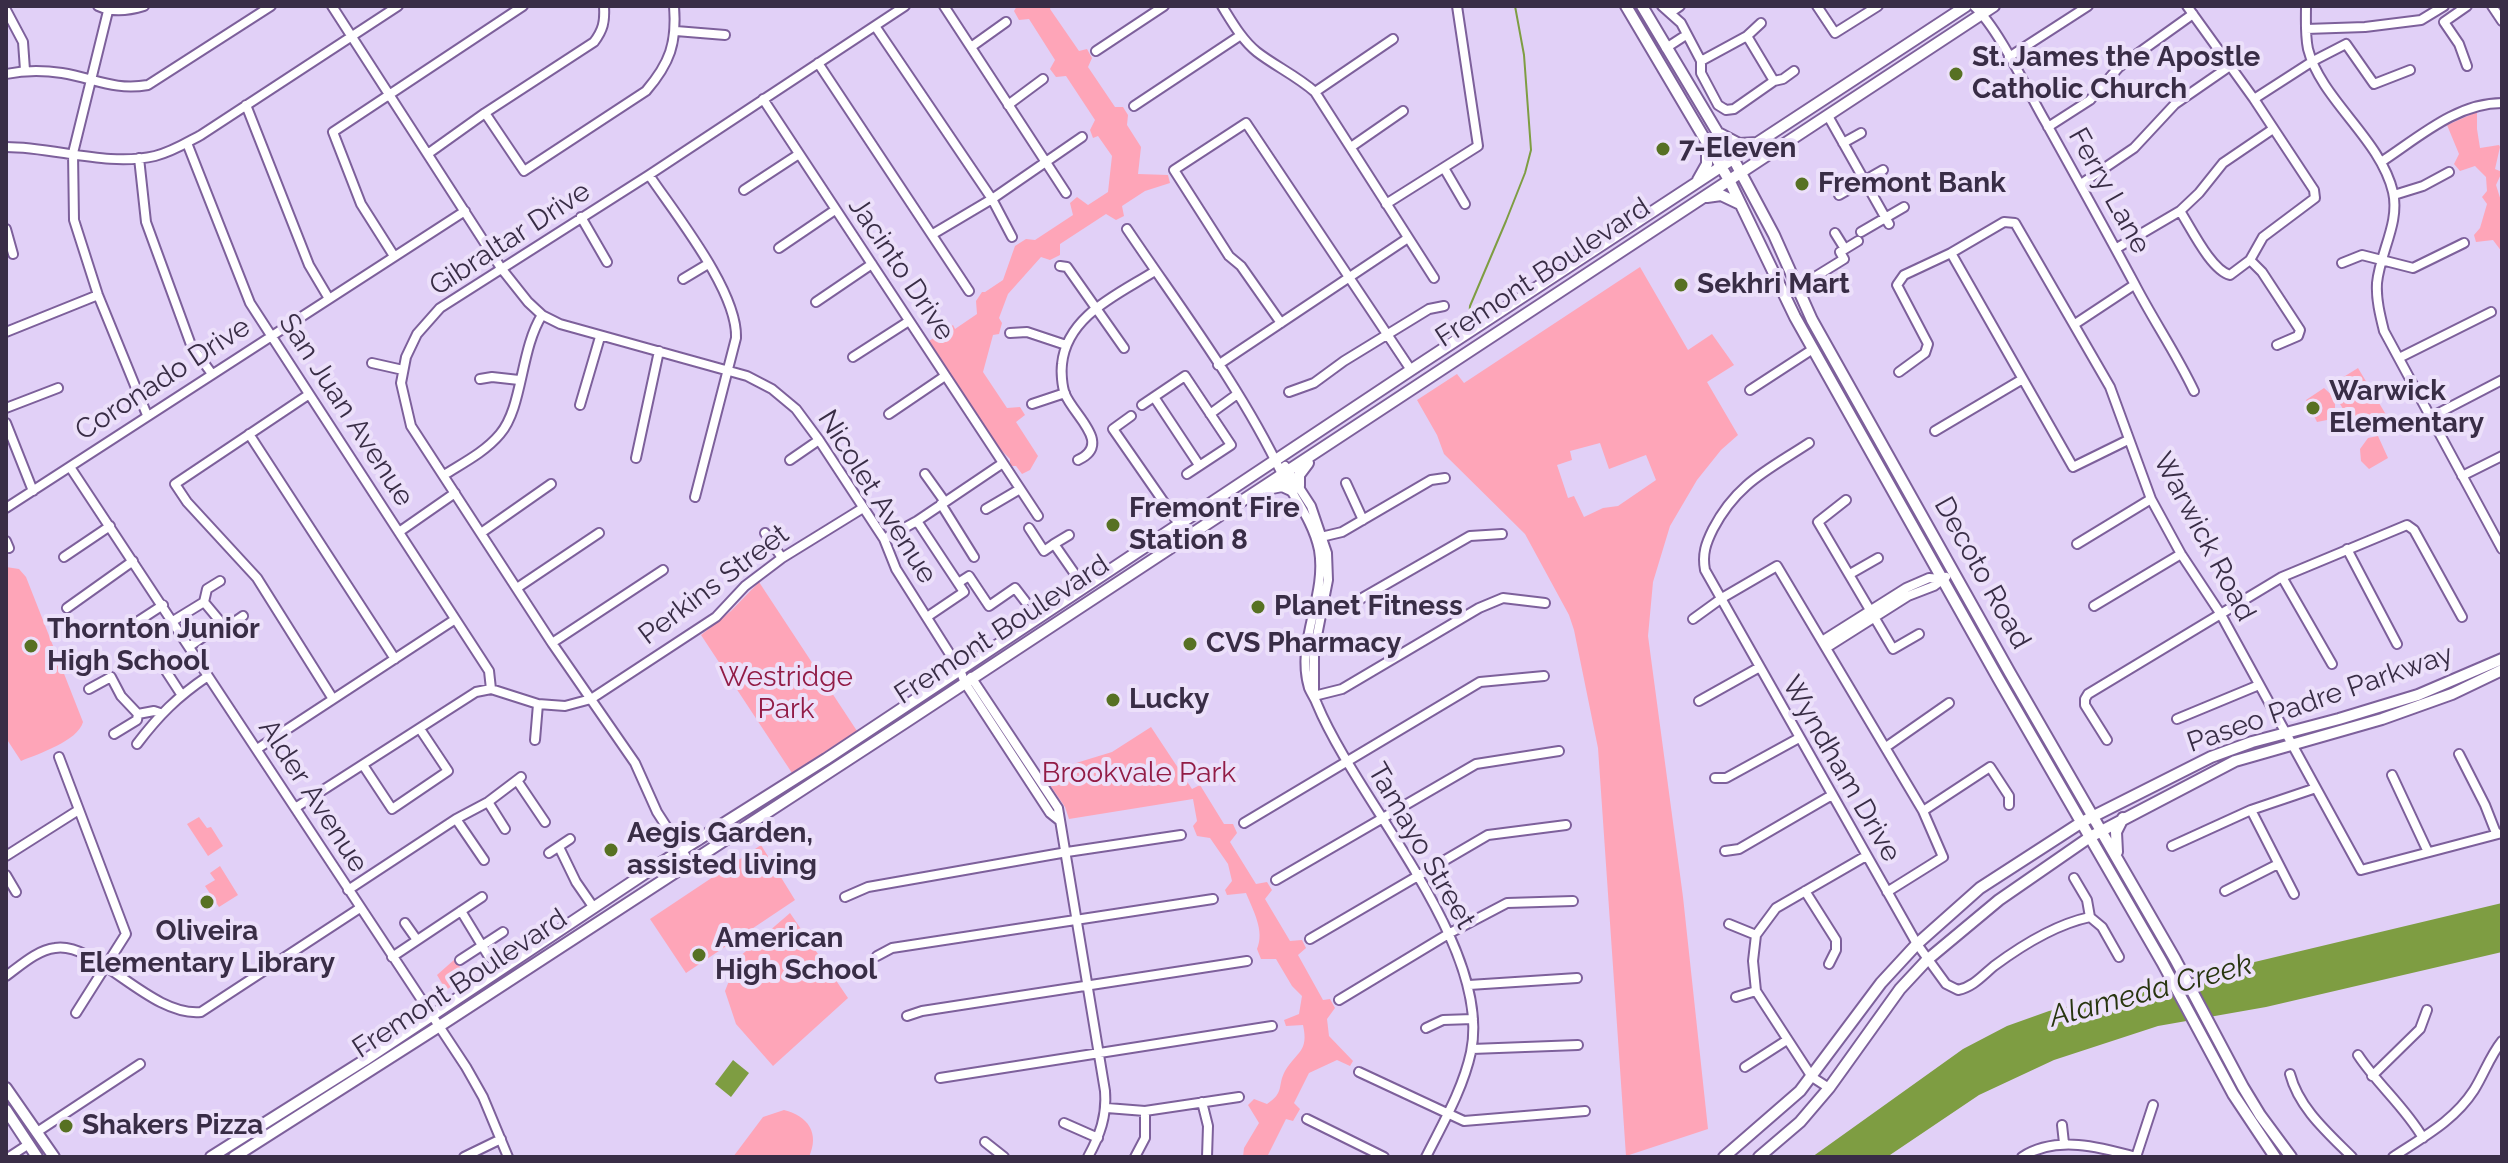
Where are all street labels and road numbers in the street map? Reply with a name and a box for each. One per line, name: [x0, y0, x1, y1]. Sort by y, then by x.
street label: Ferry Lane: [2061, 122, 2157, 260]
street label: Gibraltar Drive: [423, 175, 597, 303]
street label: Jacinto Drive: [841, 191, 961, 347]
street label: Fremont Boulevard: [1430, 191, 1656, 355]
street label: San Juan Avenue: [271, 307, 421, 513]
street label: Coronado Drive: [69, 310, 257, 448]
street label: Nicolet Avenue: [810, 404, 944, 590]
street label: Warwick Road: [2145, 447, 2263, 627]
street label: Decoto Road: [1927, 491, 2037, 655]
street label: Perkins Street: [632, 518, 796, 652]
street label: Fremont Boulevard: [889, 548, 1115, 712]
street label: Paseo Padre Parkway: [2183, 638, 2457, 760]
street label: Wyndham Drive: [1774, 670, 1908, 868]
street label: Alder Avenue: [251, 713, 375, 879]
street label: Tamayo Street: [1360, 757, 1482, 935]
street label: Fremont Boulevard: [347, 902, 573, 1066]

